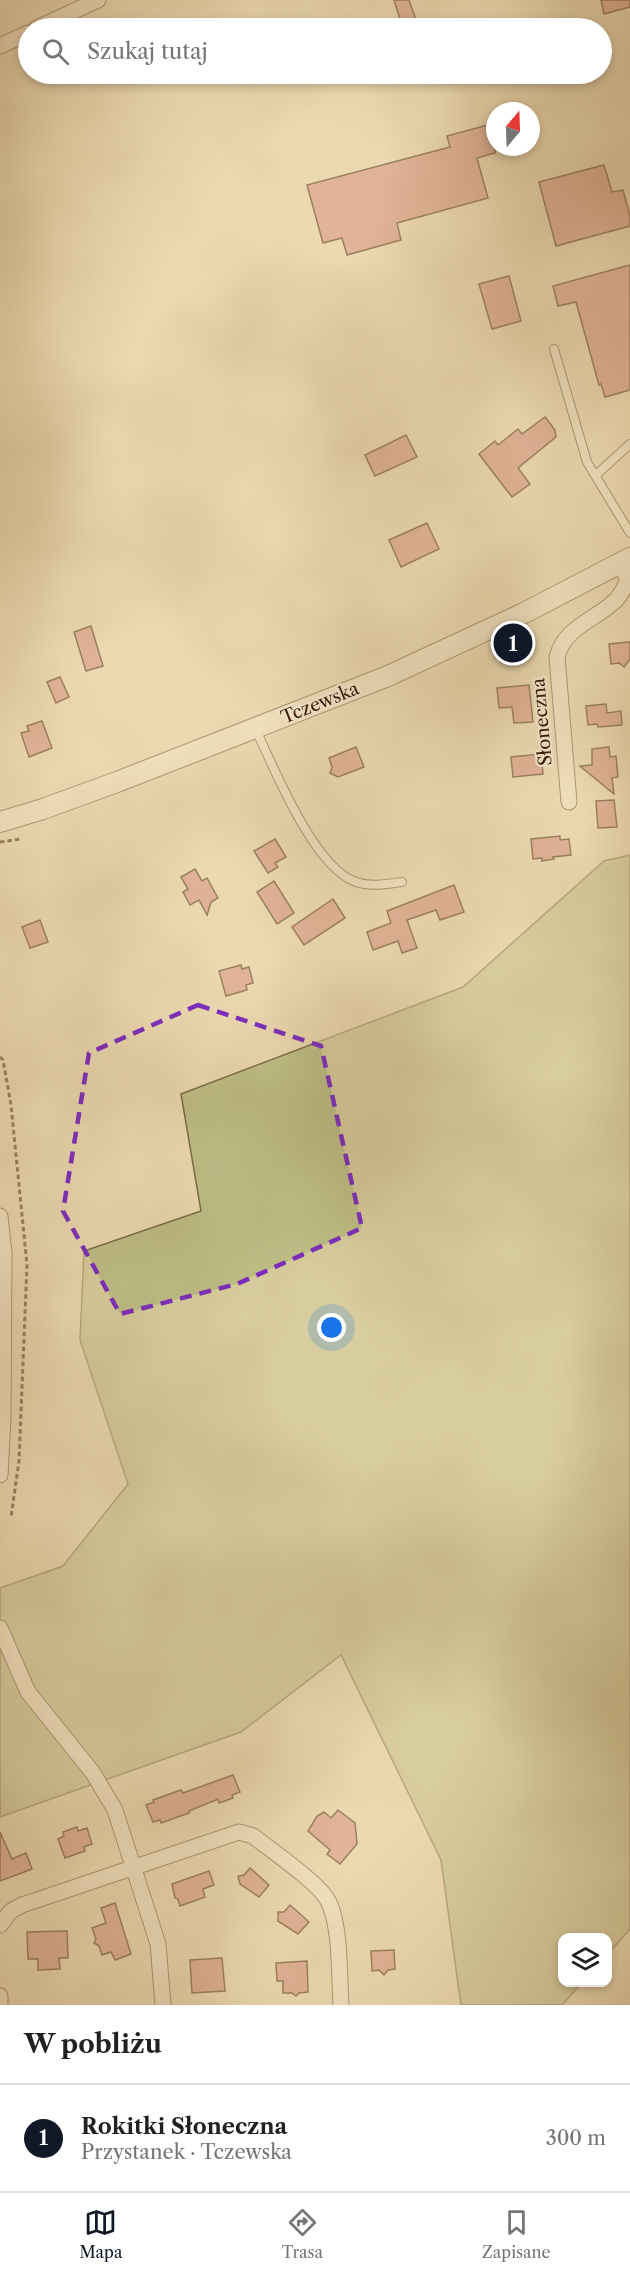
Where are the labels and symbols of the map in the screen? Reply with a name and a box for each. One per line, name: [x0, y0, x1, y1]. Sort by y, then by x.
north arrow: [486, 102, 540, 156]
pin: 1: [494, 620, 532, 666]
street label: Tczewska: [278, 677, 363, 729]
street label: Słoneczna: [527, 677, 557, 767]
your location: [317, 1313, 346, 1342]

